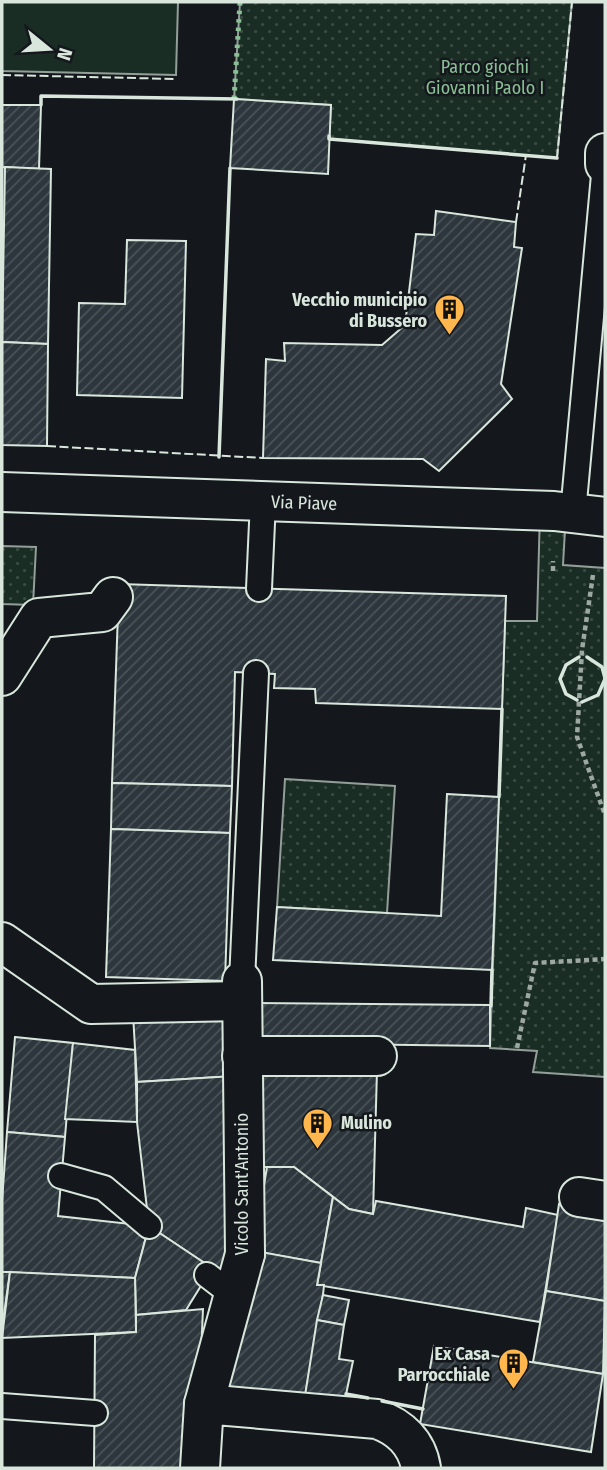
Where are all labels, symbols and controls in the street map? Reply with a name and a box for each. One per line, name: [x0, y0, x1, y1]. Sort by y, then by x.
north arrow: [14, 14, 84, 84]
text: N: [52, 45, 77, 63]
park label: Parco giochi Giovanni Paolo I: [426, 56, 544, 99]
place label: Vecchio municipio di Bussero: [291, 289, 427, 332]
building icon: Vecchio municipio di Bussero: [433, 293, 467, 337]
street label: Via Piave: [271, 491, 338, 515]
building icon: Mulino: [301, 1106, 335, 1150]
place label: Mulino: [341, 1112, 392, 1134]
street label: Vicolo Sant'Antonio: [231, 1113, 253, 1255]
place label: Ex Casa Parrocchiale: [398, 1343, 490, 1386]
building icon: Ex Casa Parrocchiale: [496, 1347, 530, 1391]

